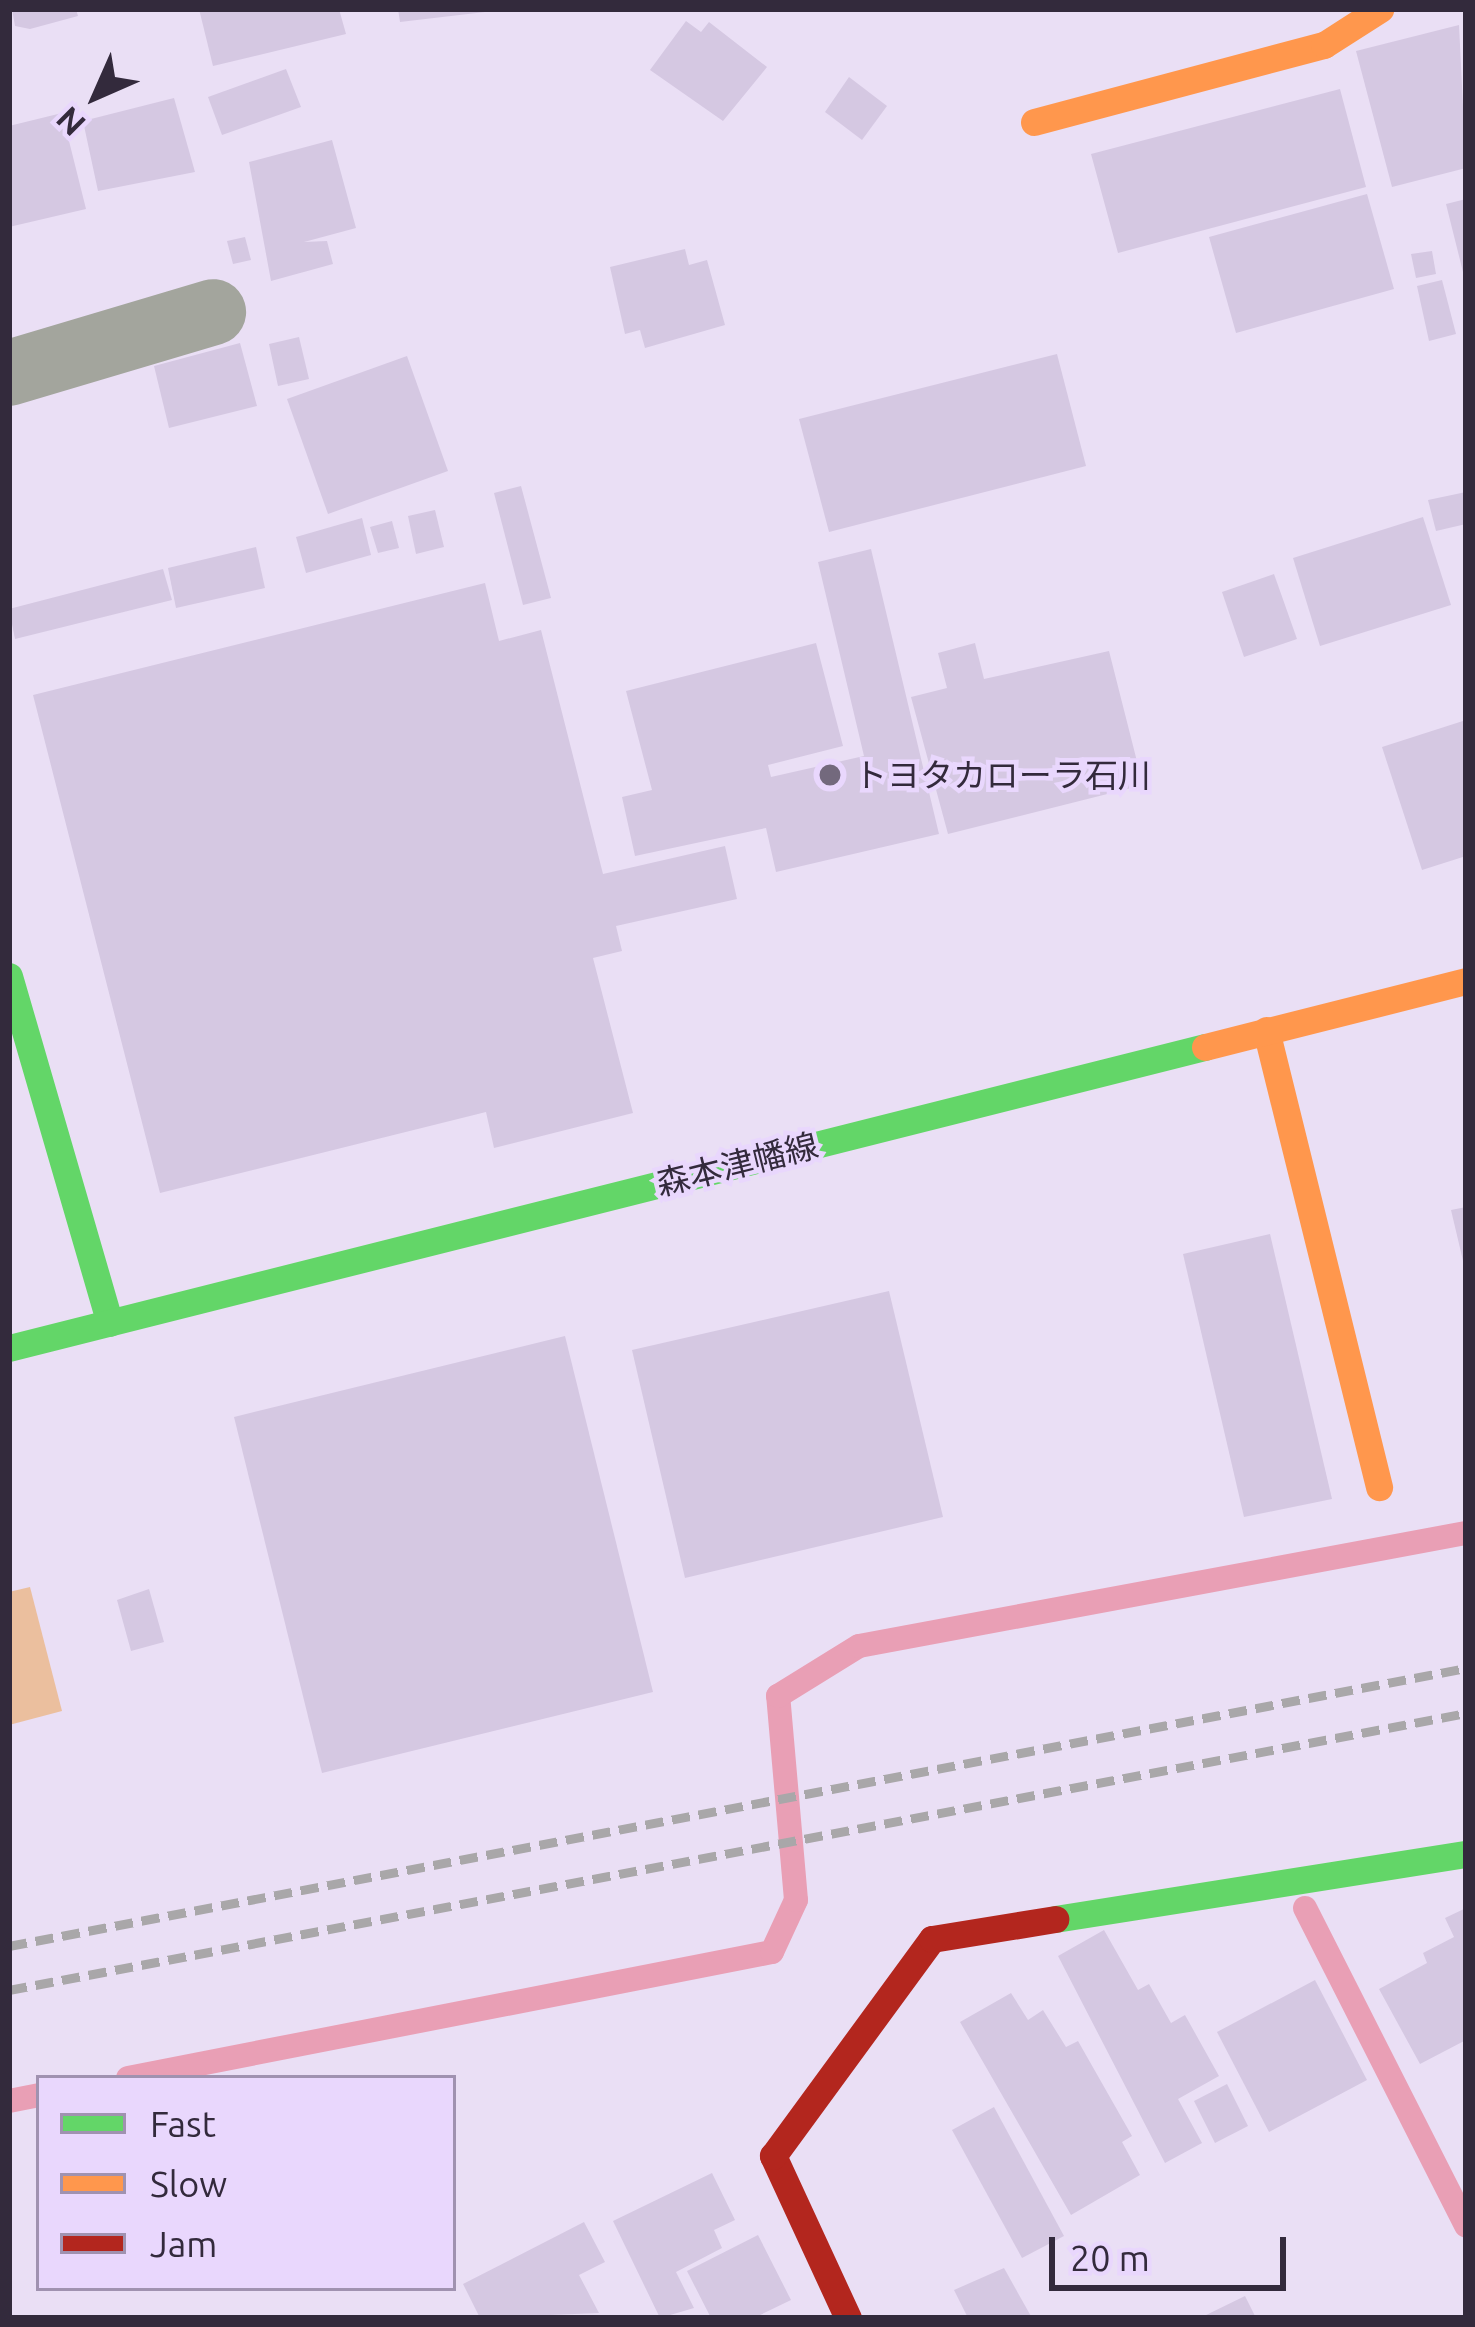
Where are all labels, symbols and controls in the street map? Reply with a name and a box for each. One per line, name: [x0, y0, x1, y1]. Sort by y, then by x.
north arrow: [36, 36, 156, 156]
text: N: [48, 100, 92, 144]
place label: トヨタカローラ石川: [854, 755, 1151, 795]
marker: トヨタカローラ石川: [817, 762, 843, 788]
street label: 森本津幡線: [652, 1125, 822, 1203]
legend: [36, 2075, 456, 2291]
text: Fast: [150, 2103, 216, 2144]
text: Slow: [150, 2163, 227, 2204]
scale bar: [1055, 2213, 1292, 2287]
text: Jam: [150, 2223, 217, 2264]
text: 20 m: [1070, 2237, 1150, 2278]

